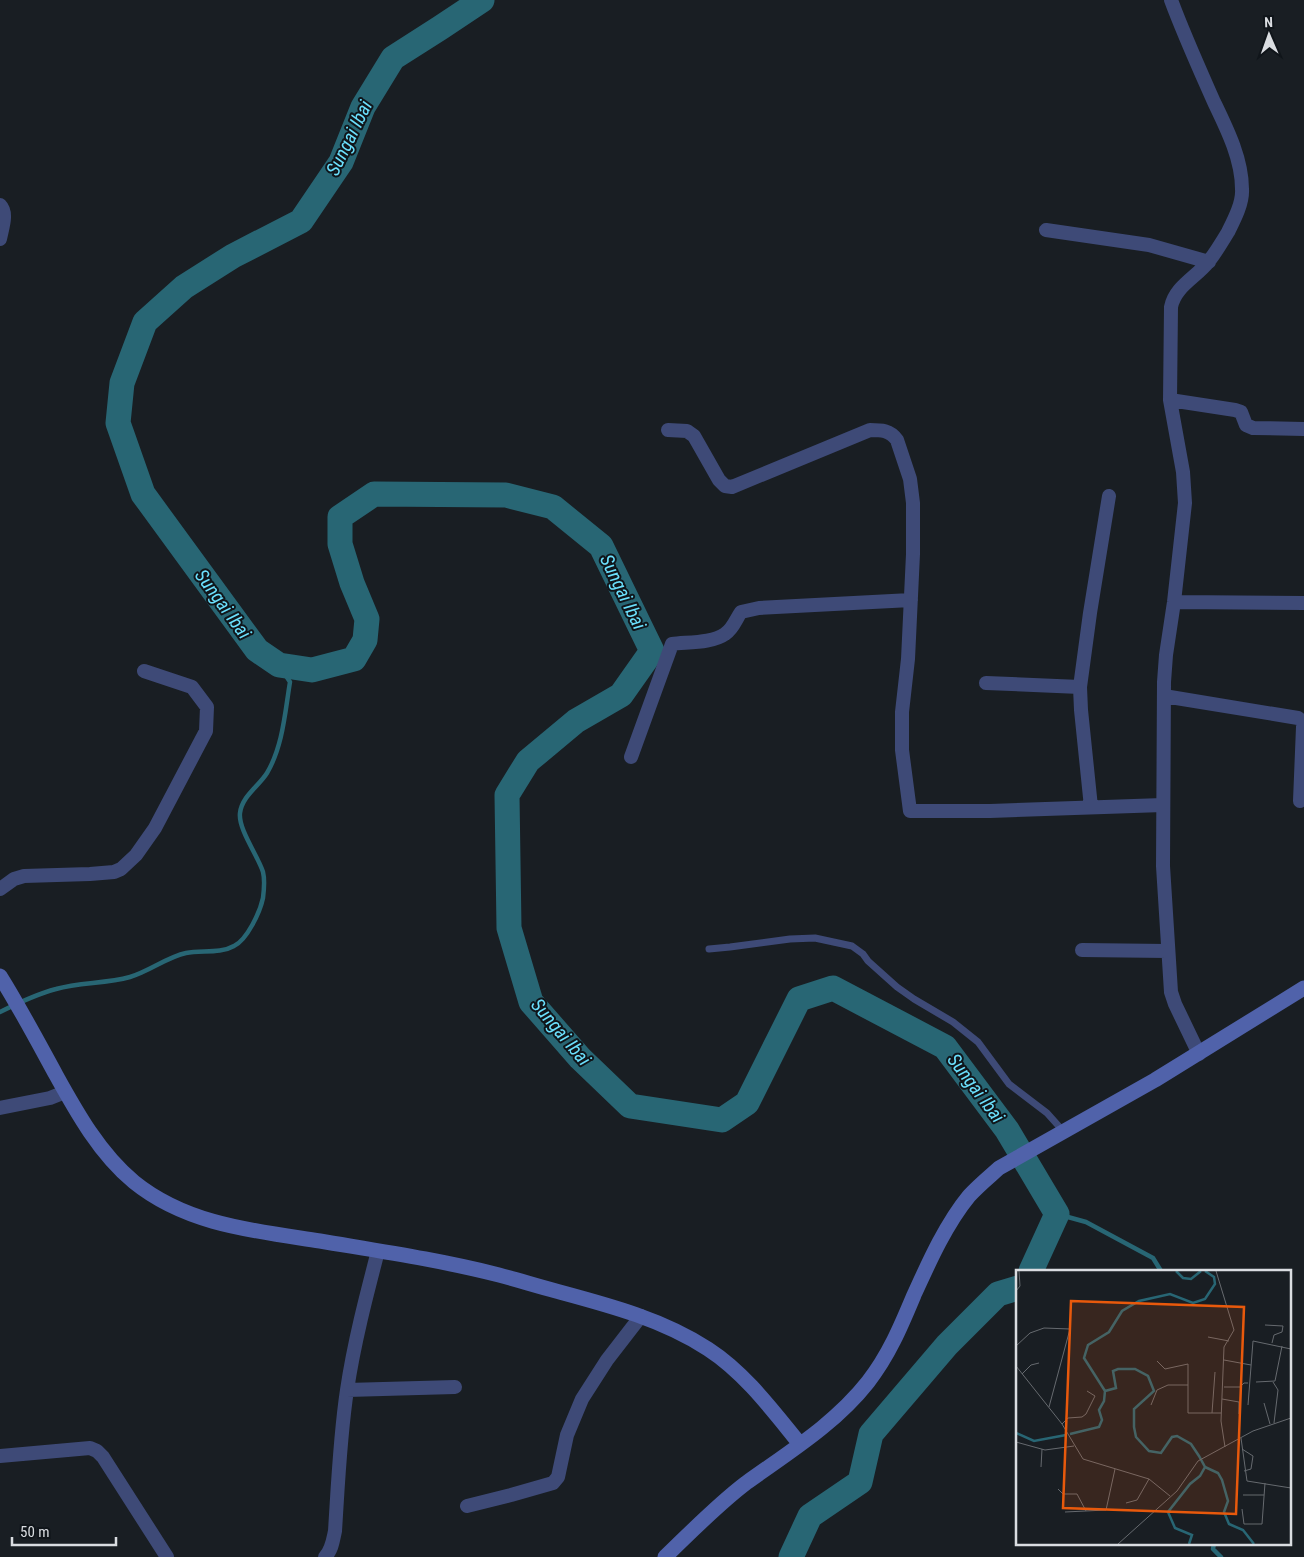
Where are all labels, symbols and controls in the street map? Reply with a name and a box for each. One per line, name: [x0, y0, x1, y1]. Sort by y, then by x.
north arrow: [1244, 10, 1294, 60]
text: N: [1264, 14, 1273, 30]
water label: Sungai Ibai: [321, 96, 377, 179]
water label: Sungai Ibai: [595, 551, 651, 634]
water label: Sungai Ibai: [190, 565, 256, 644]
water label: Sungai Ibai: [526, 994, 596, 1071]
water label: Sungai Ibai: [943, 1049, 1010, 1128]
inset map: [1016, 1270, 1292, 1544]
scale bar: [12, 1514, 116, 1546]
text: 50 m: [20, 1523, 50, 1541]

